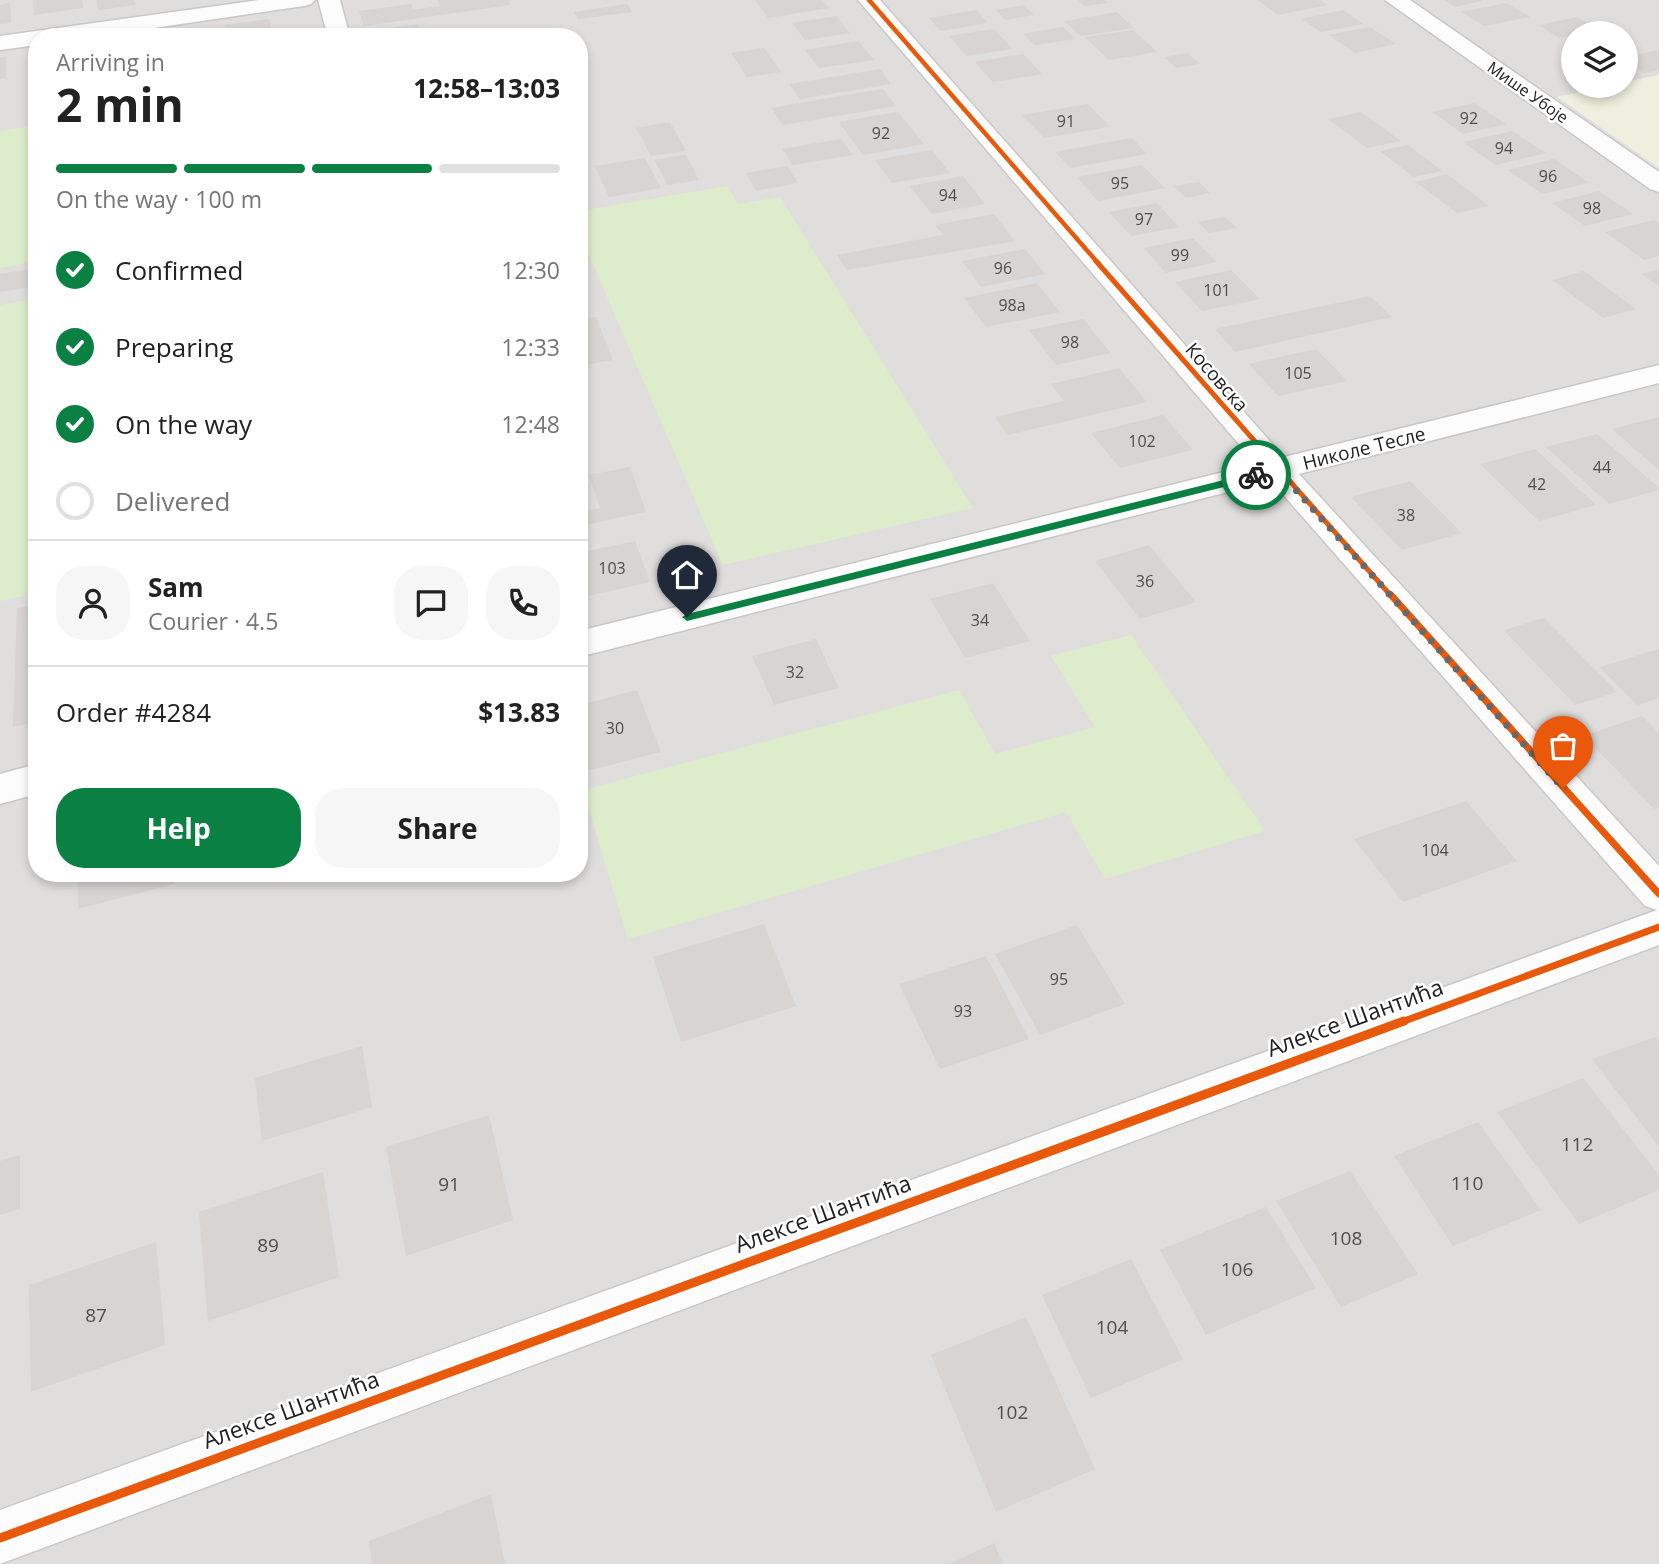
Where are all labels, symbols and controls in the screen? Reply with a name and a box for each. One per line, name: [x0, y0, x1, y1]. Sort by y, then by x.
map controls: [1561, 21, 1638, 98]
button: layers: [1561, 21, 1638, 98]
text: Arriving in: [56, 46, 165, 78]
street label: Мише Убоје: [1483, 56, 1573, 128]
text: 12:58–13:03: [413, 70, 560, 106]
text: 2 min: [56, 73, 184, 135]
house number: 92: [1460, 107, 1478, 129]
house number: 91: [1057, 110, 1075, 132]
house number: 92: [872, 122, 890, 144]
house number: 94: [1495, 137, 1513, 159]
house number: 96: [1539, 165, 1557, 187]
house number: 95: [1111, 172, 1129, 194]
text: On the way · 100 m: [56, 183, 262, 215]
house number: 94: [939, 184, 957, 206]
house number: 98: [1583, 197, 1601, 219]
house number: 97: [1135, 208, 1153, 230]
house number: 99: [1171, 244, 1189, 266]
icon: check: [56, 251, 94, 289]
text: Confirmed: [115, 252, 243, 288]
text: 12:30: [501, 254, 560, 286]
house number: 96: [994, 257, 1012, 279]
house number: 101: [1203, 279, 1231, 301]
house number: 98a: [998, 294, 1026, 316]
icon: check: [56, 328, 94, 366]
text: Preparing: [115, 329, 233, 365]
text: 12:33: [501, 331, 560, 363]
house number: 98: [1061, 331, 1079, 353]
street label: Косовска: [1180, 337, 1254, 417]
house number: 105: [1284, 362, 1312, 384]
icon: check: [56, 405, 94, 443]
text: On the way: [115, 406, 252, 442]
text: 12:48: [501, 408, 560, 440]
street label: Николе Тесле: [1300, 420, 1428, 476]
house number: 102: [1128, 430, 1156, 452]
courier: [1221, 440, 1291, 510]
icon: bike: [1237, 456, 1275, 494]
house number: 44: [1593, 456, 1611, 478]
house number: 42: [1528, 473, 1546, 495]
text: Delivered: [115, 483, 230, 519]
house number: 38: [1397, 504, 1415, 526]
pin: [657, 545, 717, 617]
icon: home: [668, 556, 706, 594]
house number: 103: [598, 557, 626, 579]
button: person: [56, 566, 130, 640]
button: chat: [394, 566, 468, 640]
button: phone: [486, 566, 560, 640]
text: Sam: [148, 569, 204, 605]
house number: 36: [1136, 570, 1154, 592]
text: Courier · 4.5: [148, 605, 278, 637]
house number: 34: [971, 609, 989, 631]
house number: 32: [786, 661, 804, 683]
text: Order #4284: [56, 694, 211, 730]
text: $13.83: [478, 694, 560, 730]
pin: [1533, 716, 1593, 788]
house number: 30: [606, 717, 624, 739]
icon: bag: [1544, 727, 1582, 765]
button: Help: [56, 788, 301, 868]
button: Share: [315, 788, 560, 868]
house number: 104: [1421, 839, 1449, 861]
house number: 95: [1050, 968, 1068, 990]
street label: Алексе Шантића: [1262, 970, 1447, 1064]
house number: 93: [954, 1000, 972, 1022]
house number: 112: [1561, 1131, 1593, 1157]
street label: Алексе Шантића: [730, 1166, 915, 1260]
house number: 110: [1451, 1170, 1483, 1196]
house number: 91: [438, 1171, 460, 1197]
house number: 108: [1330, 1225, 1362, 1251]
house number: 89: [257, 1232, 279, 1258]
house number: 106: [1221, 1256, 1253, 1282]
house number: 87: [85, 1302, 107, 1328]
house number: 104: [1096, 1314, 1128, 1340]
street label: Алексе Шантића: [198, 1362, 383, 1456]
house number: 102: [996, 1399, 1028, 1425]

